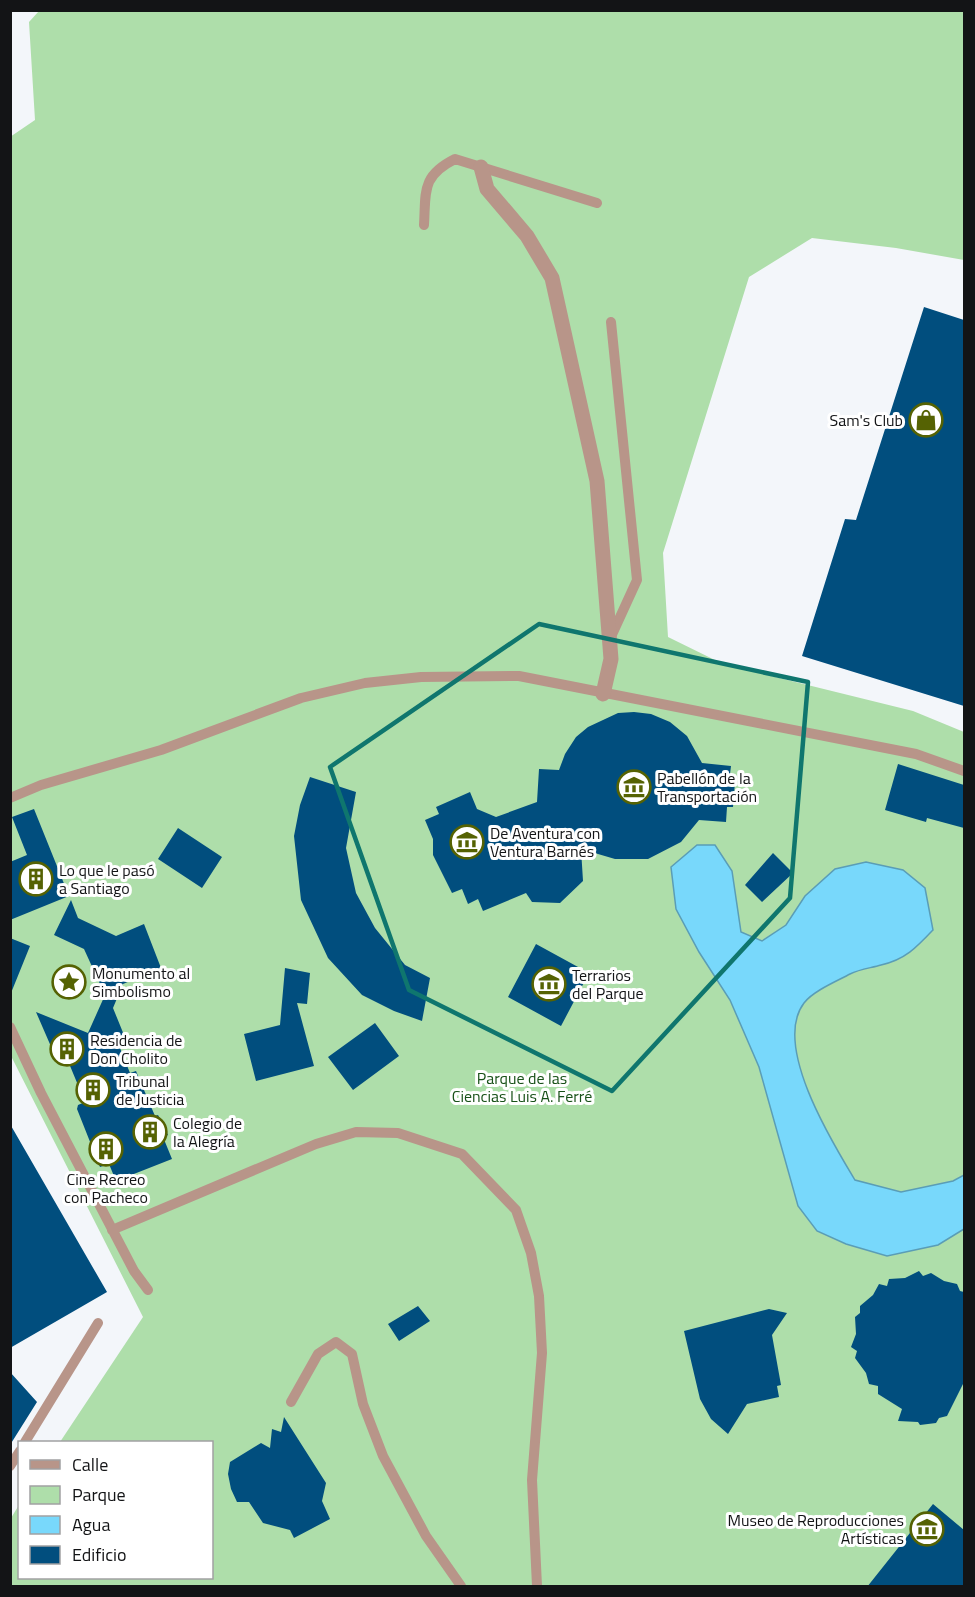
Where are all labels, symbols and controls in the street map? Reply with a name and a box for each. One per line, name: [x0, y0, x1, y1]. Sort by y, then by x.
shop icon: Sam's Club: [908, 402, 944, 438]
place label: Sam's Club: [830, 408, 903, 432]
place label: Pabellón de la Transportación: [657, 766, 757, 808]
museum icon: Pabellón de la Transportación: [616, 769, 652, 805]
place label: De Aventura con Ventura Barnés: [490, 821, 600, 863]
museum icon: De Aventura con Ventura Barnés: [449, 824, 485, 860]
place label: Lo que le pasó a Santiago: [59, 858, 155, 900]
building icon: Lo que le pasó a Santiago: [18, 861, 54, 897]
place label: Monumento al Simbolismo: [92, 961, 190, 1003]
place label: Terrarios del Parque: [572, 963, 644, 1005]
place icon: Monumento al Simbolismo: [51, 964, 87, 1000]
museum icon: Terrarios del Parque: [531, 966, 567, 1002]
place label: Residencia de Don Cholito: [90, 1028, 182, 1070]
building icon: Residencia de Don Cholito: [49, 1031, 85, 1067]
park label: Parque de las Ciencias Luis A. Ferré: [452, 1066, 592, 1108]
place label: Tribunal de Justicia: [116, 1069, 184, 1111]
building icon: Tribunal de Justicia: [75, 1072, 111, 1108]
place label: Colegio de la Alegría: [173, 1111, 242, 1153]
building icon: Colegio de la Alegría: [132, 1114, 168, 1150]
building icon: Cine Recreo con Pacheco: [88, 1131, 124, 1167]
place label: Cine Recreo con Pacheco: [64, 1167, 148, 1209]
legend: [18, 1441, 213, 1579]
text: Calle: [72, 1451, 108, 1478]
text: Parque: [72, 1481, 126, 1508]
place label: Museo de Reproducciones Artísticas: [728, 1508, 904, 1550]
text: Agua: [72, 1511, 110, 1538]
museum icon: Museo de Reproducciones Artísticas: [909, 1511, 945, 1547]
text: Edificio: [72, 1541, 126, 1568]

